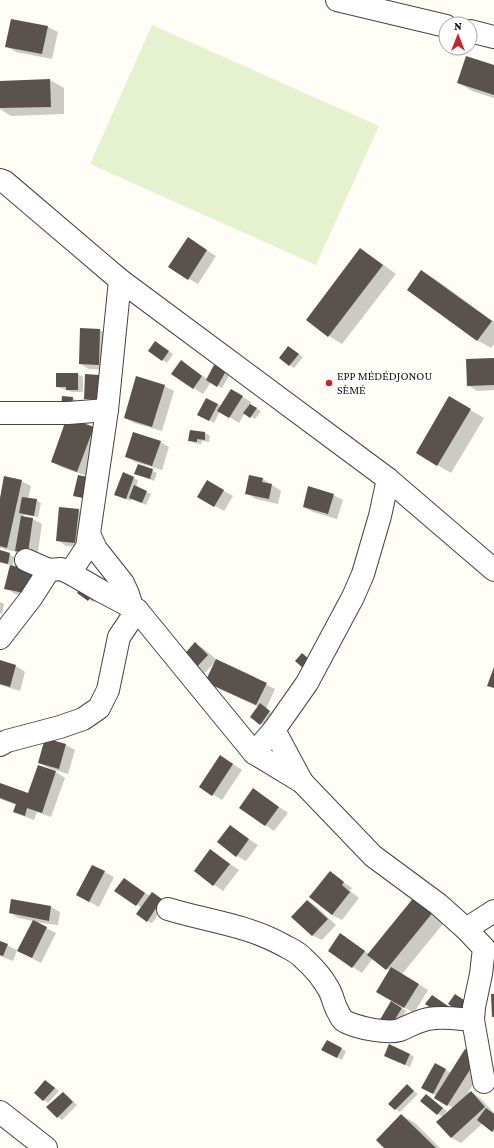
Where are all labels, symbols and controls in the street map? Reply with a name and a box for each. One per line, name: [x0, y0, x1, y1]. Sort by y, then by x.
north arrow: [438, 16, 478, 56]
text: N: [454, 20, 462, 32]
place label: EPP MÉDÉDJONOU SÈMÉ: [337, 369, 432, 397]
marker: EPP MÉDÉDJONOU SÈMÉ: [324, 378, 334, 388]

